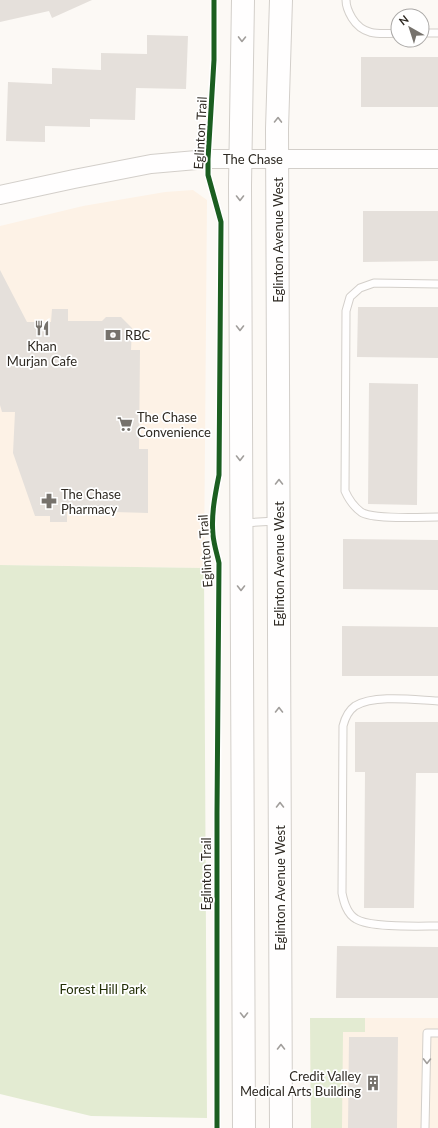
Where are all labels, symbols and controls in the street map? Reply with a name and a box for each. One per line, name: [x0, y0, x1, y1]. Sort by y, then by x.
north arrow: [390, 8, 430, 48]
text: N: [396, 12, 411, 28]
one-way arrow: [238, 36, 246, 42]
street label: Eglinton Trail: [190, 96, 210, 170]
one-way arrow: [273, 117, 282, 123]
street label: The Chase: [223, 151, 283, 167]
street label: Eglinton Avenue West: [270, 177, 286, 303]
one-way arrow: [236, 195, 244, 201]
restaurant icon: Khan Murjan Cafe: [33, 319, 51, 337]
one-way arrow: [236, 325, 244, 331]
bank icon: RBC: [104, 326, 122, 344]
place label: RBC: [125, 327, 151, 343]
place label: Khan Murjan Cafe: [7, 338, 77, 369]
place label: The Chase Convenience: [137, 409, 211, 440]
supermarket icon: The Chase Convenience: [116, 415, 134, 433]
one-way arrow: [236, 455, 244, 461]
one-way arrow: [275, 479, 283, 485]
place label: The Chase Pharmacy: [61, 486, 121, 517]
pharmacy icon: The Chase Pharmacy: [40, 492, 58, 510]
street label: Eglinton Avenue West: [271, 501, 287, 627]
street label: Eglinton Trail: [194, 514, 216, 588]
one-way arrow: [237, 585, 245, 591]
one-way arrow: [275, 707, 283, 713]
one-way arrow: [276, 802, 284, 808]
street label: Eglinton Avenue West: [272, 825, 288, 951]
street label: Eglinton Trail: [198, 837, 214, 911]
park label: Forest Hill Park: [60, 981, 147, 997]
one-way arrow: [240, 1012, 248, 1018]
one-way arrow: [277, 1044, 285, 1050]
one-way arrow: [422, 1058, 431, 1064]
place label: Credit Valley Medical Arts Building: [240, 1068, 361, 1099]
building icon: Credit Valley Medical Arts Building: [364, 1074, 382, 1092]

